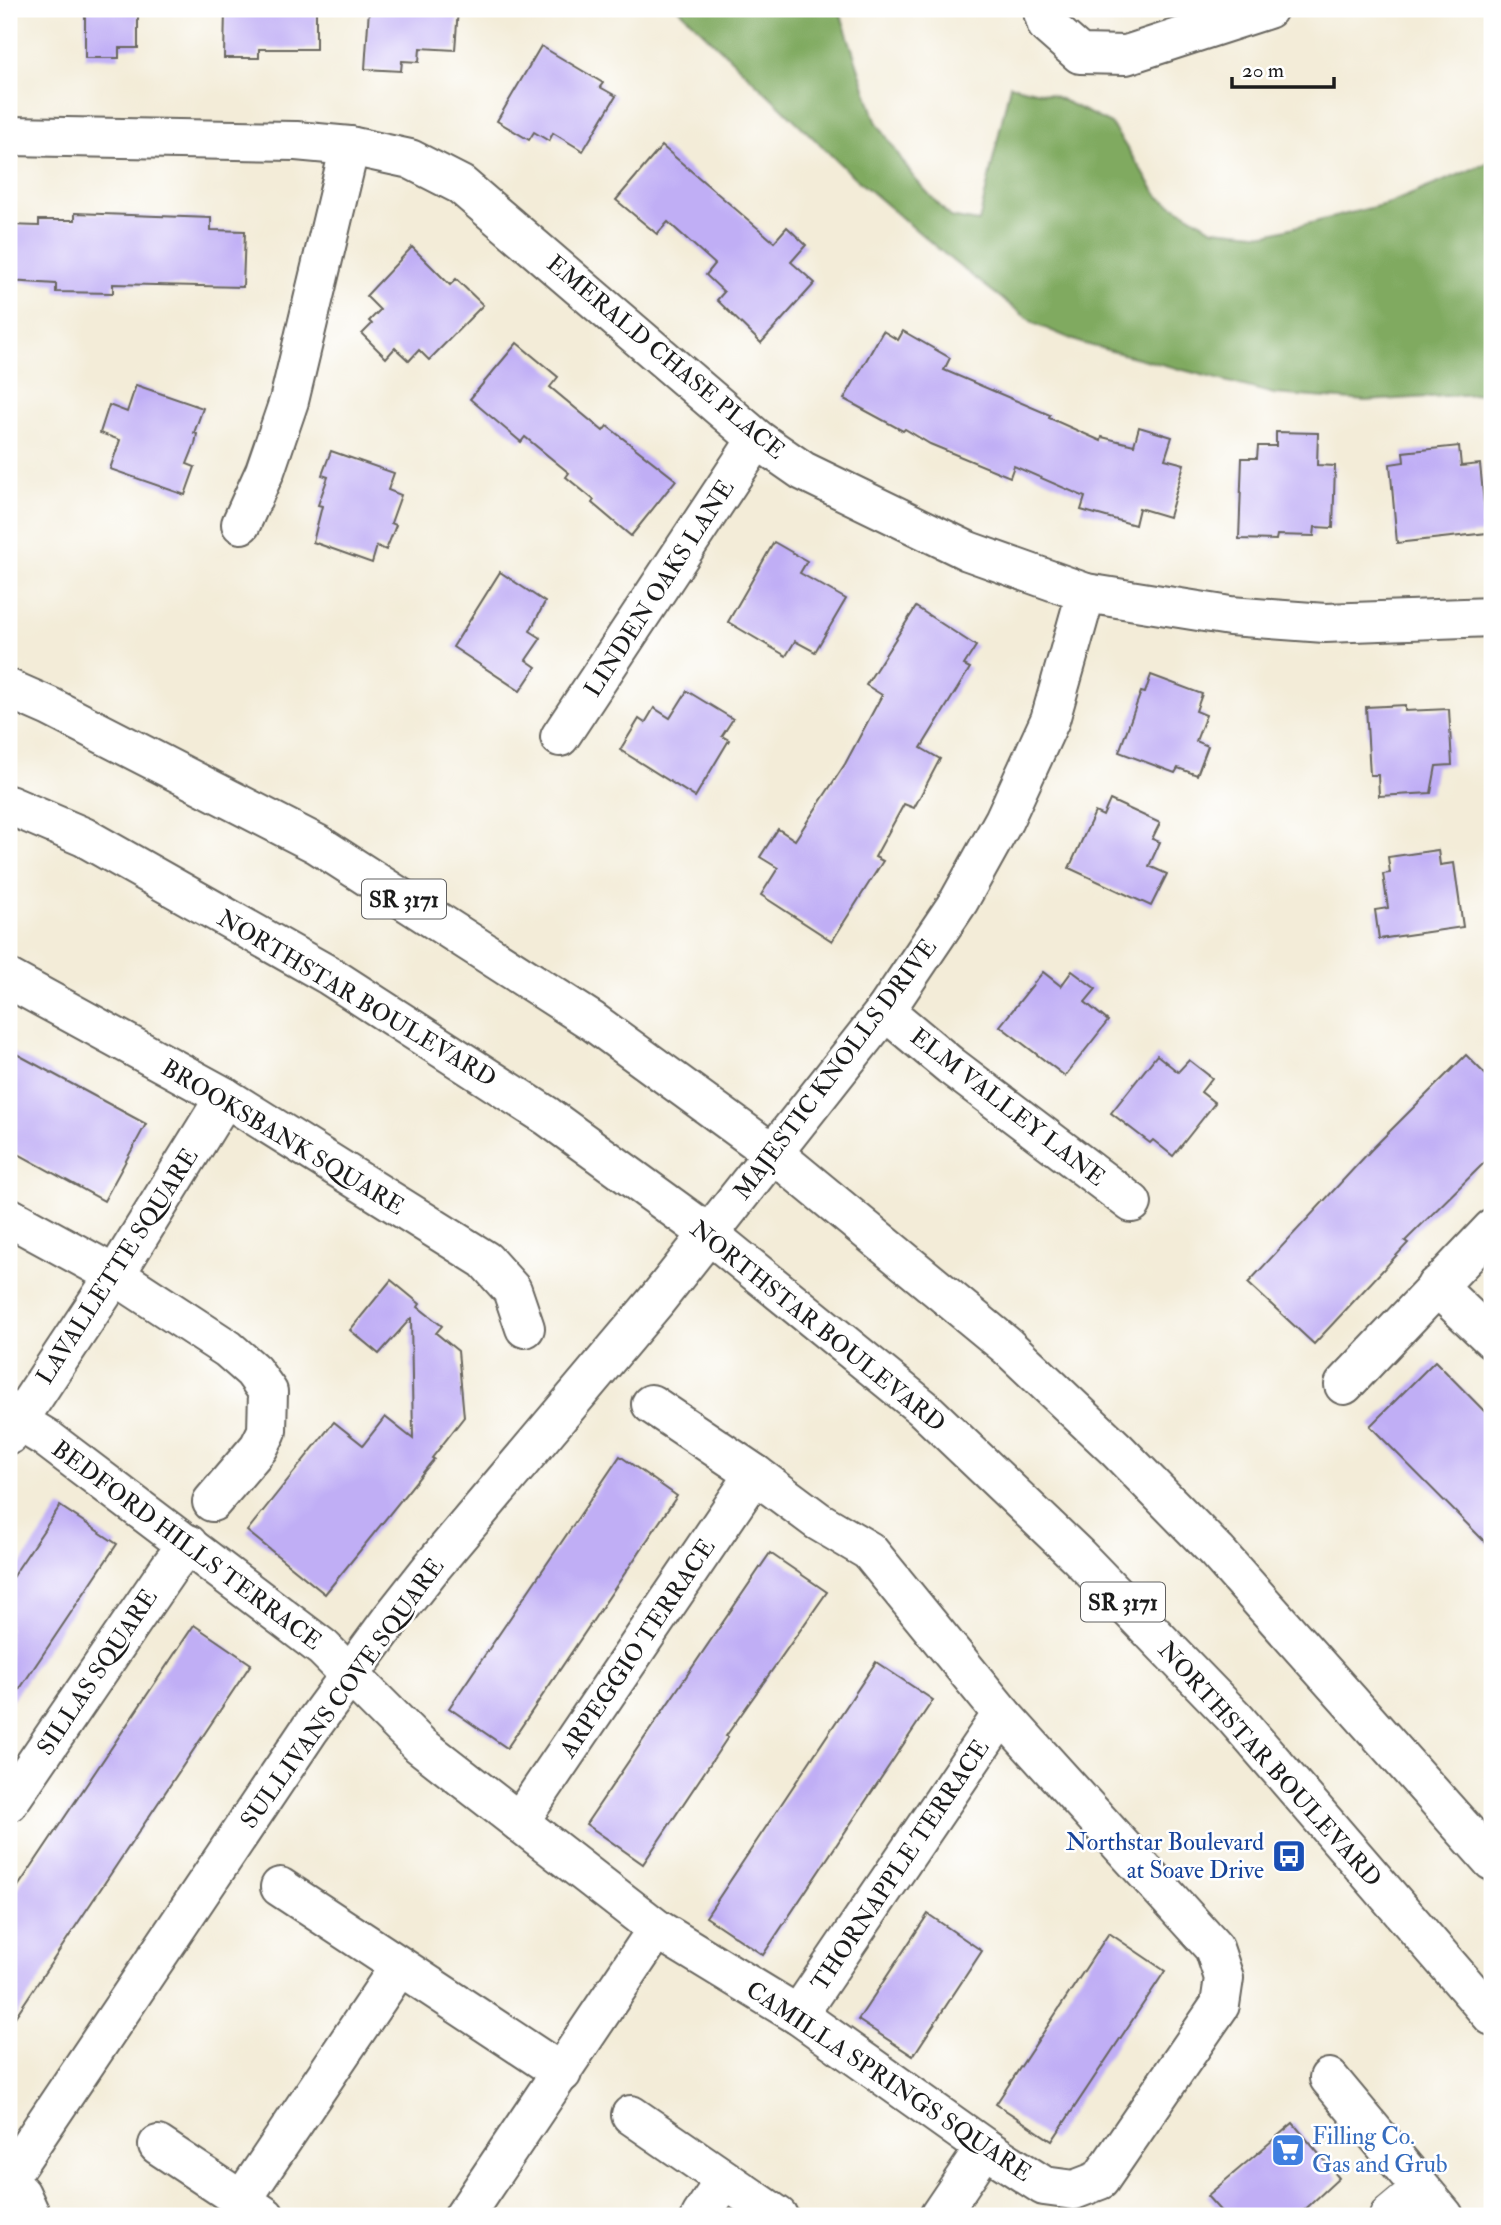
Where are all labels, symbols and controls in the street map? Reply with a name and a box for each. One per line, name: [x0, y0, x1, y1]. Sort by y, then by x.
scale bar: [1232, 46, 1333, 90]
text: 20 m: [1242, 57, 1284, 84]
street label: EMERALD CHASE PLACE: [540, 248, 791, 466]
street label: LINDEN OAKS LANE: [578, 474, 741, 703]
road number: SR 3171: [362, 879, 446, 918]
street label: NORTHSTAR BOULEVARD: [212, 903, 502, 1094]
street label: MAJESTIC KNOLLS DRIVE: [727, 933, 944, 1206]
street label: ELM VALLEY LANE: [904, 1021, 1112, 1193]
street label: BROOKSBANK SQUARE: [156, 1053, 410, 1222]
street label: LAVALLETTE SQUARE: [29, 1142, 205, 1390]
street label: NORTHSTAR BOULEVARD: [684, 1214, 952, 1439]
street label: BEDFORD HILLS TERRACE: [46, 1434, 328, 1657]
street label: ARPEGGIO TERRACE: [552, 1533, 722, 1764]
street label: SULLIVANS COVE SQUARE: [234, 1552, 451, 1835]
road number: SR 3171: [1081, 1582, 1165, 1622]
street label: SILLAS SQUARE: [30, 1583, 165, 1762]
street label: NORTHSTAR BOULEVARD: [1151, 1635, 1388, 1894]
street label: THORNAPPLE TERRACE: [804, 1733, 996, 1997]
place label: Northstar Boulevard at Soave Drive: [1066, 1827, 1264, 1886]
bus stop icon: Northstar Boulevard at Soave Drive: [1270, 1837, 1308, 1875]
street label: CAMILLA SPRINGS SQUARE: [740, 1974, 1037, 2189]
place label: Filling Co. Gas and Grub: [1312, 2121, 1448, 2180]
supermarket icon: Filling Co. Gas and Grub: [1269, 2131, 1307, 2169]

